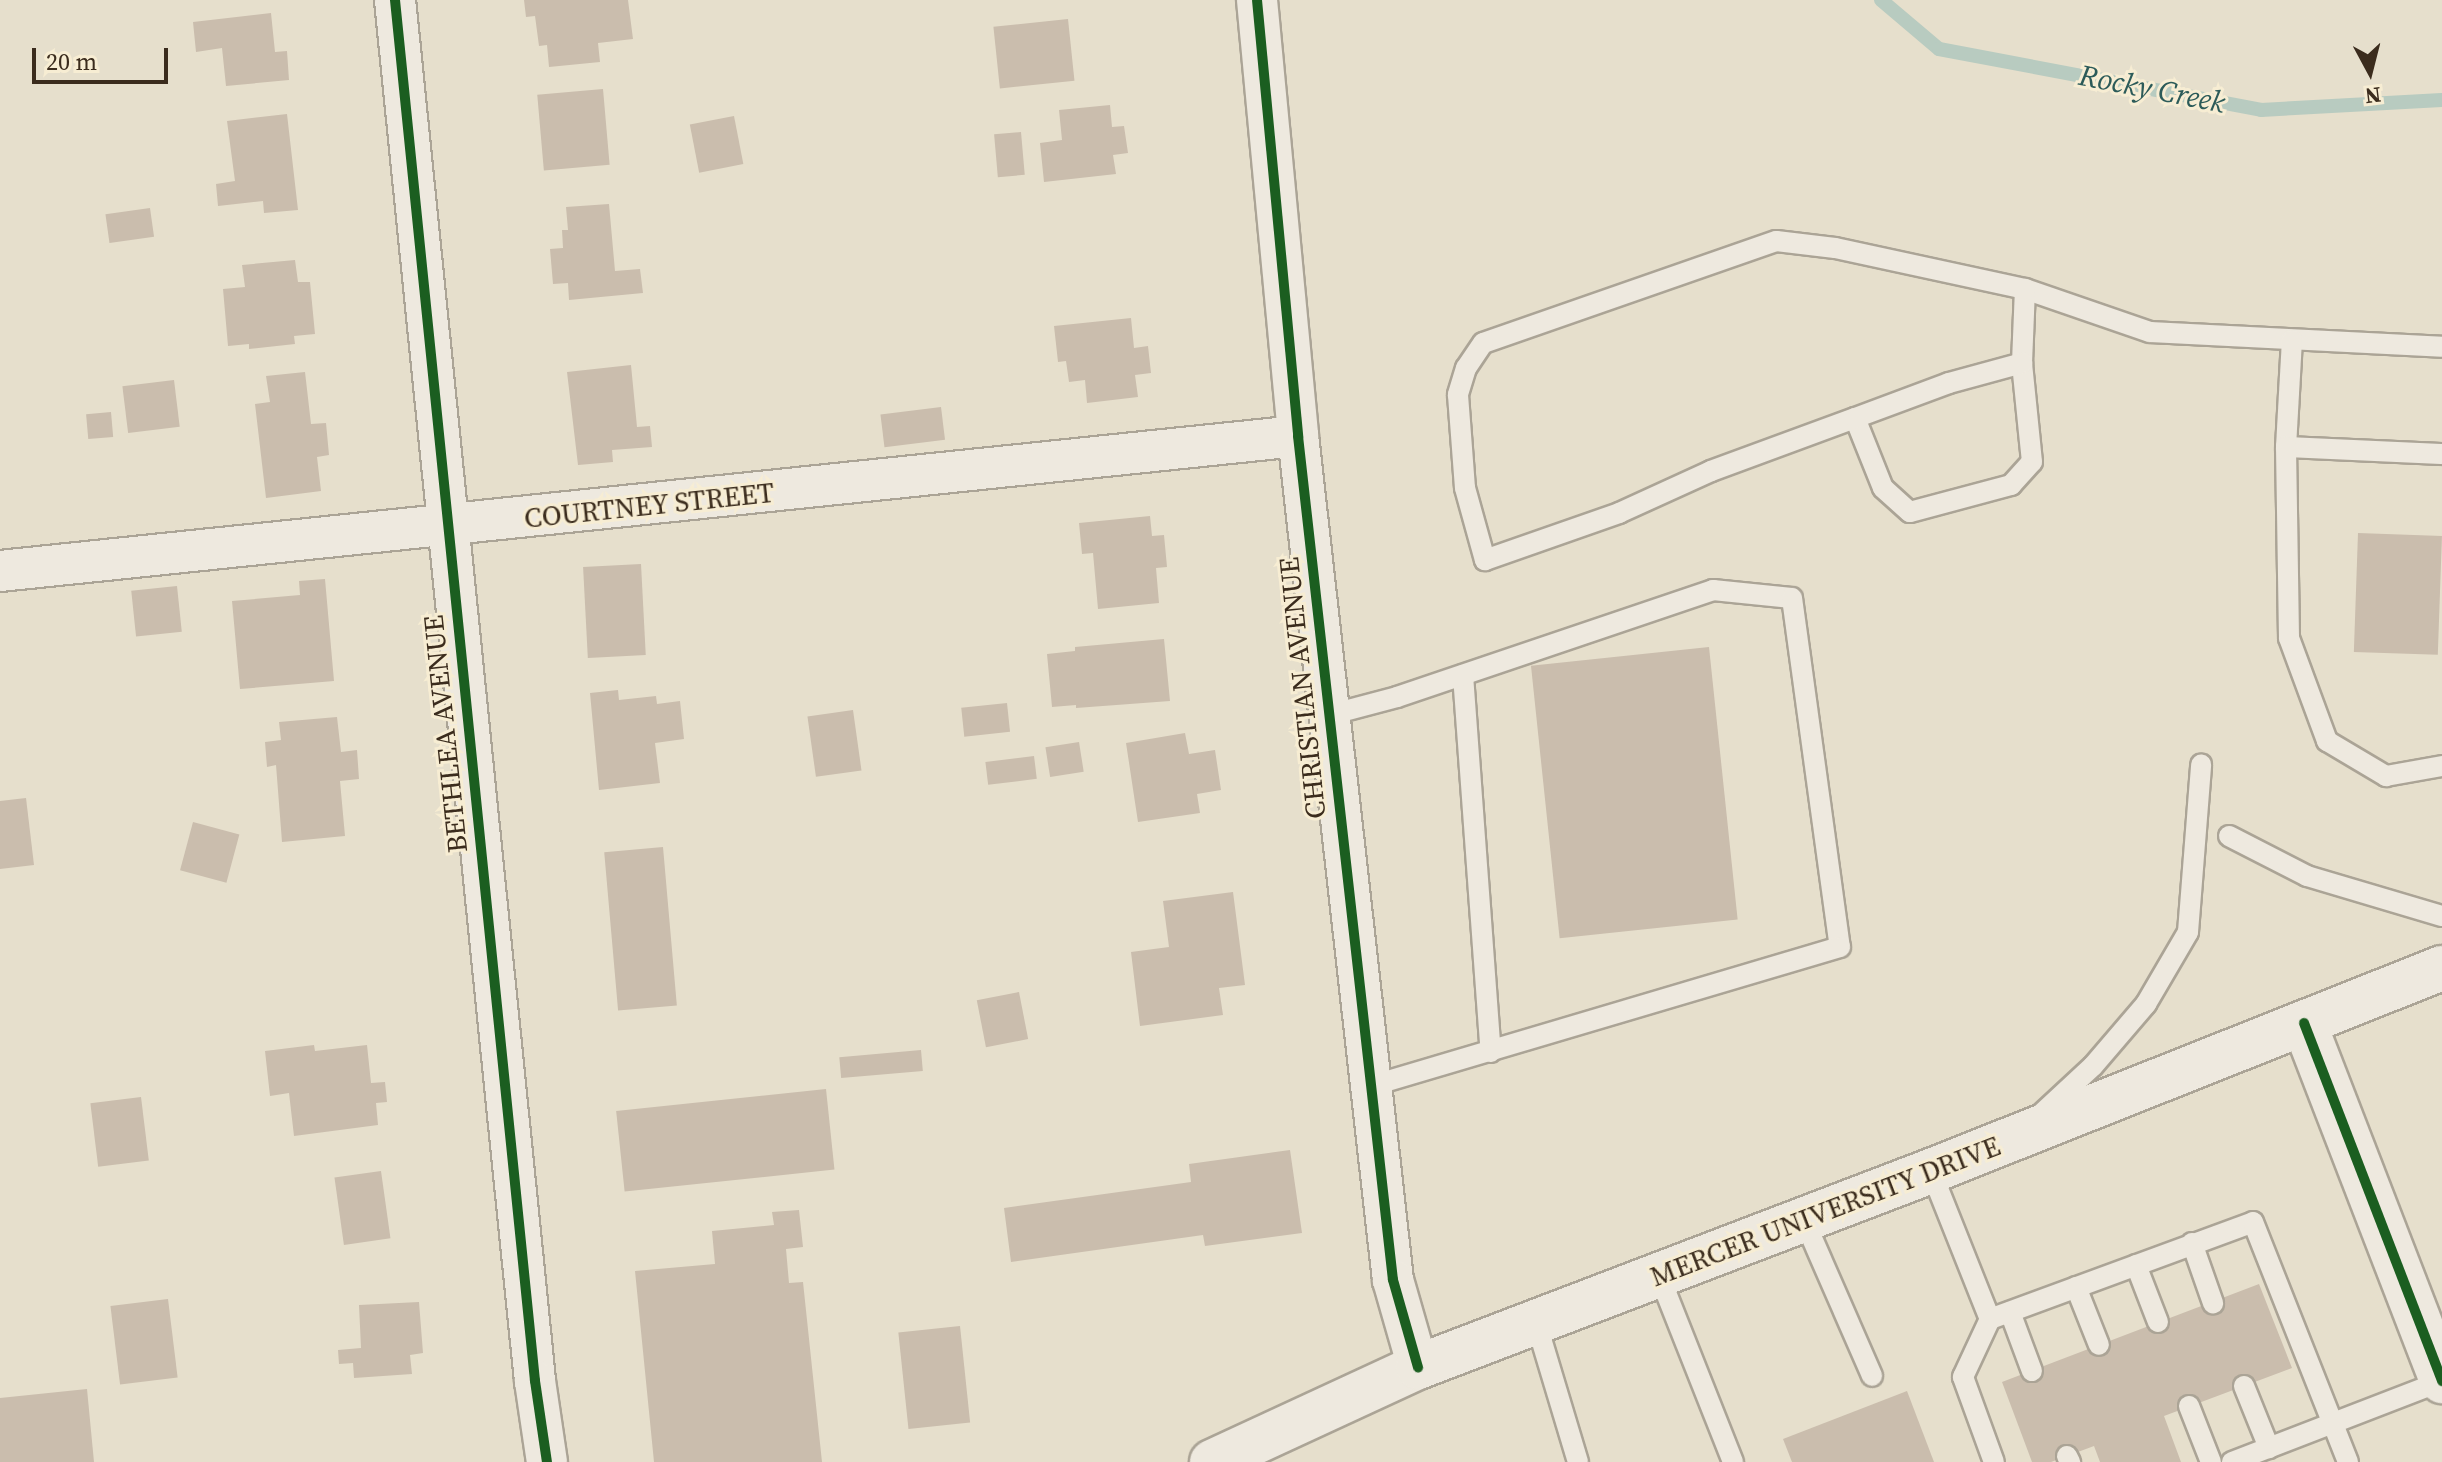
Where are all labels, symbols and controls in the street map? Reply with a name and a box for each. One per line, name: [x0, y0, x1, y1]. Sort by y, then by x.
scale bar: [36, 32, 172, 82]
north arrow: [2330, 32, 2410, 112]
text: 20 m: [46, 45, 97, 78]
water label: Rocky Creek: [2076, 57, 2228, 121]
text: N: [2363, 80, 2383, 112]
street label: COURTNEY STREET: [522, 475, 776, 535]
street label: CHRISTIAN AVENUE: [1272, 555, 1332, 821]
street label: BETHLEA AVENUE: [416, 613, 474, 855]
street label: MERCER UNIVERSITY DRIVE: [1645, 1129, 2005, 1293]

